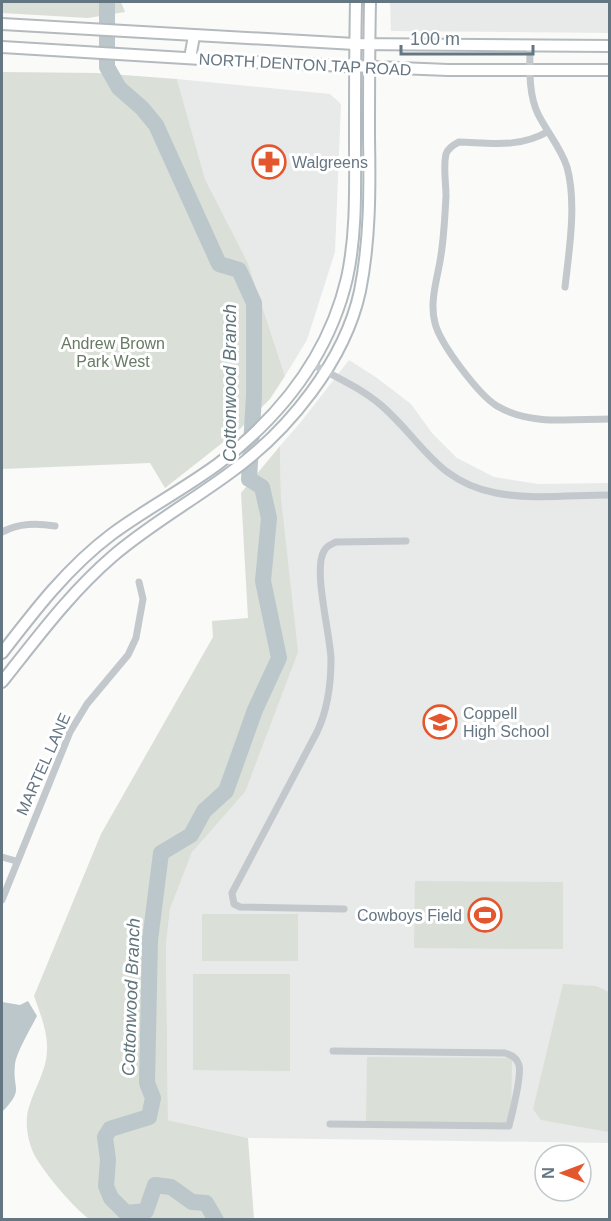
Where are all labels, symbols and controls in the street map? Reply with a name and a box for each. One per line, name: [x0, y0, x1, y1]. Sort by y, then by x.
scale bar: [401, 18, 533, 56]
text: 100 m: [410, 29, 460, 49]
street label: NORTH DENTON TAP ROAD: [198, 50, 412, 79]
pharmacy icon: Walgreens: [251, 144, 287, 180]
place label: Walgreens: [292, 154, 368, 171]
water label: Cottonwood Branch: [220, 304, 240, 462]
park label: Andrew Brown Park West: [61, 335, 165, 370]
school or university icon: Coppell High School: [422, 704, 458, 740]
place label: Coppell High School: [463, 705, 549, 740]
street label: MARTEL LANE: [13, 710, 74, 818]
sports icon: Cowboys Field: [467, 897, 503, 933]
place label: Cowboys Field: [357, 907, 462, 924]
water label: Cottonwood Branch: [118, 918, 144, 1076]
north arrow: [533, 1143, 593, 1203]
text: N: [540, 1167, 557, 1179]

